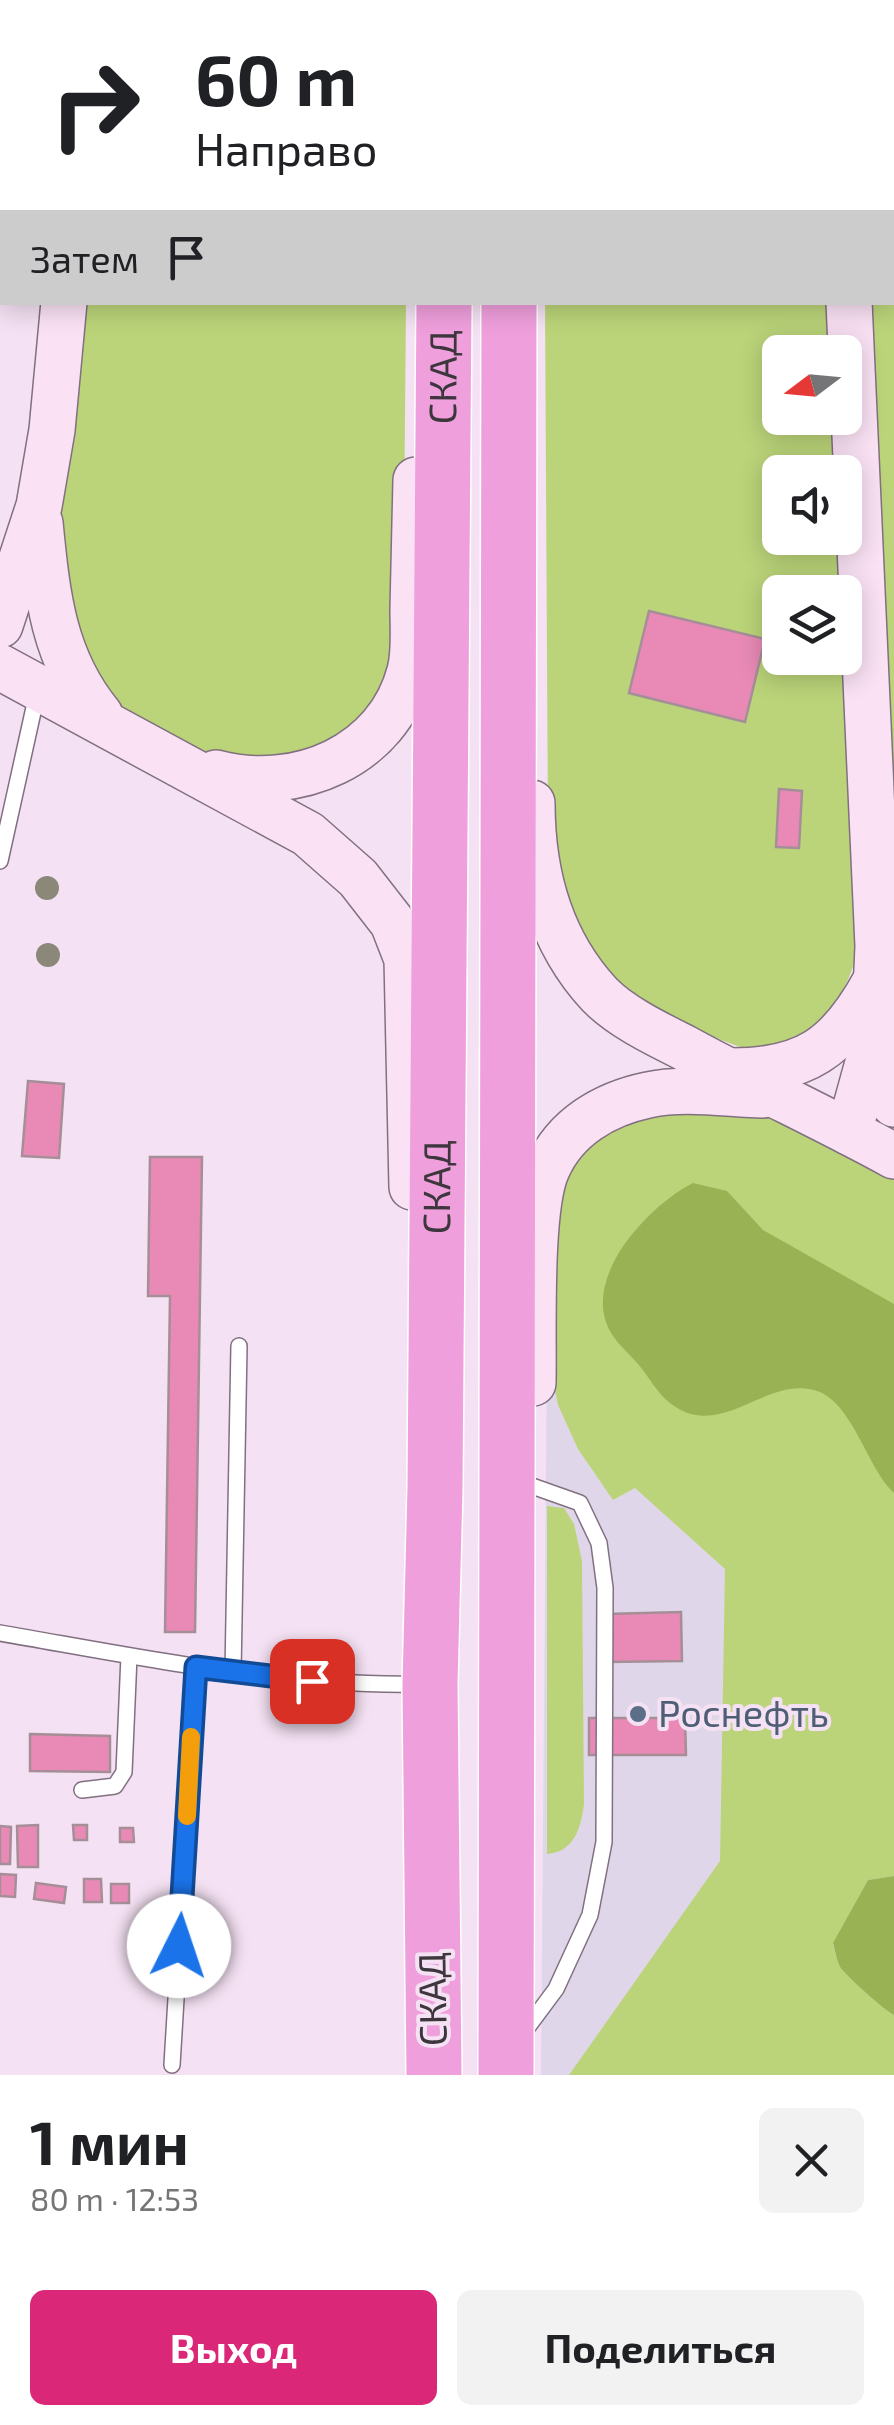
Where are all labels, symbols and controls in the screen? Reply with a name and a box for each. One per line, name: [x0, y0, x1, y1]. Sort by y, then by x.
text: 60 m: [195, 36, 357, 120]
icon: right: [30, 40, 160, 170]
text: Направо: [195, 121, 377, 175]
icon: arrive: [159, 230, 214, 285]
text: Затем: [30, 235, 139, 281]
street label: СКАД: [418, 330, 465, 425]
north arrow: [762, 335, 862, 435]
map controls: [762, 335, 862, 675]
button: sound: [762, 455, 862, 555]
button: layers: [762, 575, 862, 675]
street label: СКАД: [412, 1140, 459, 1234]
pin: [270, 1639, 355, 1724]
icon: arrive: [285, 1654, 340, 1709]
place label: Роснефть: [658, 1689, 829, 1735]
marker: Роснефть: [627, 1703, 649, 1725]
position arrow: [127, 1894, 231, 1998]
street label: СКАД: [407, 1951, 455, 2047]
text: 1 мин: [30, 2105, 189, 2177]
button: close: [759, 2108, 864, 2213]
text: 80 m · 12:53: [30, 2179, 199, 2217]
button: Выход: [30, 2290, 437, 2405]
button: Поделиться: [457, 2290, 864, 2405]

